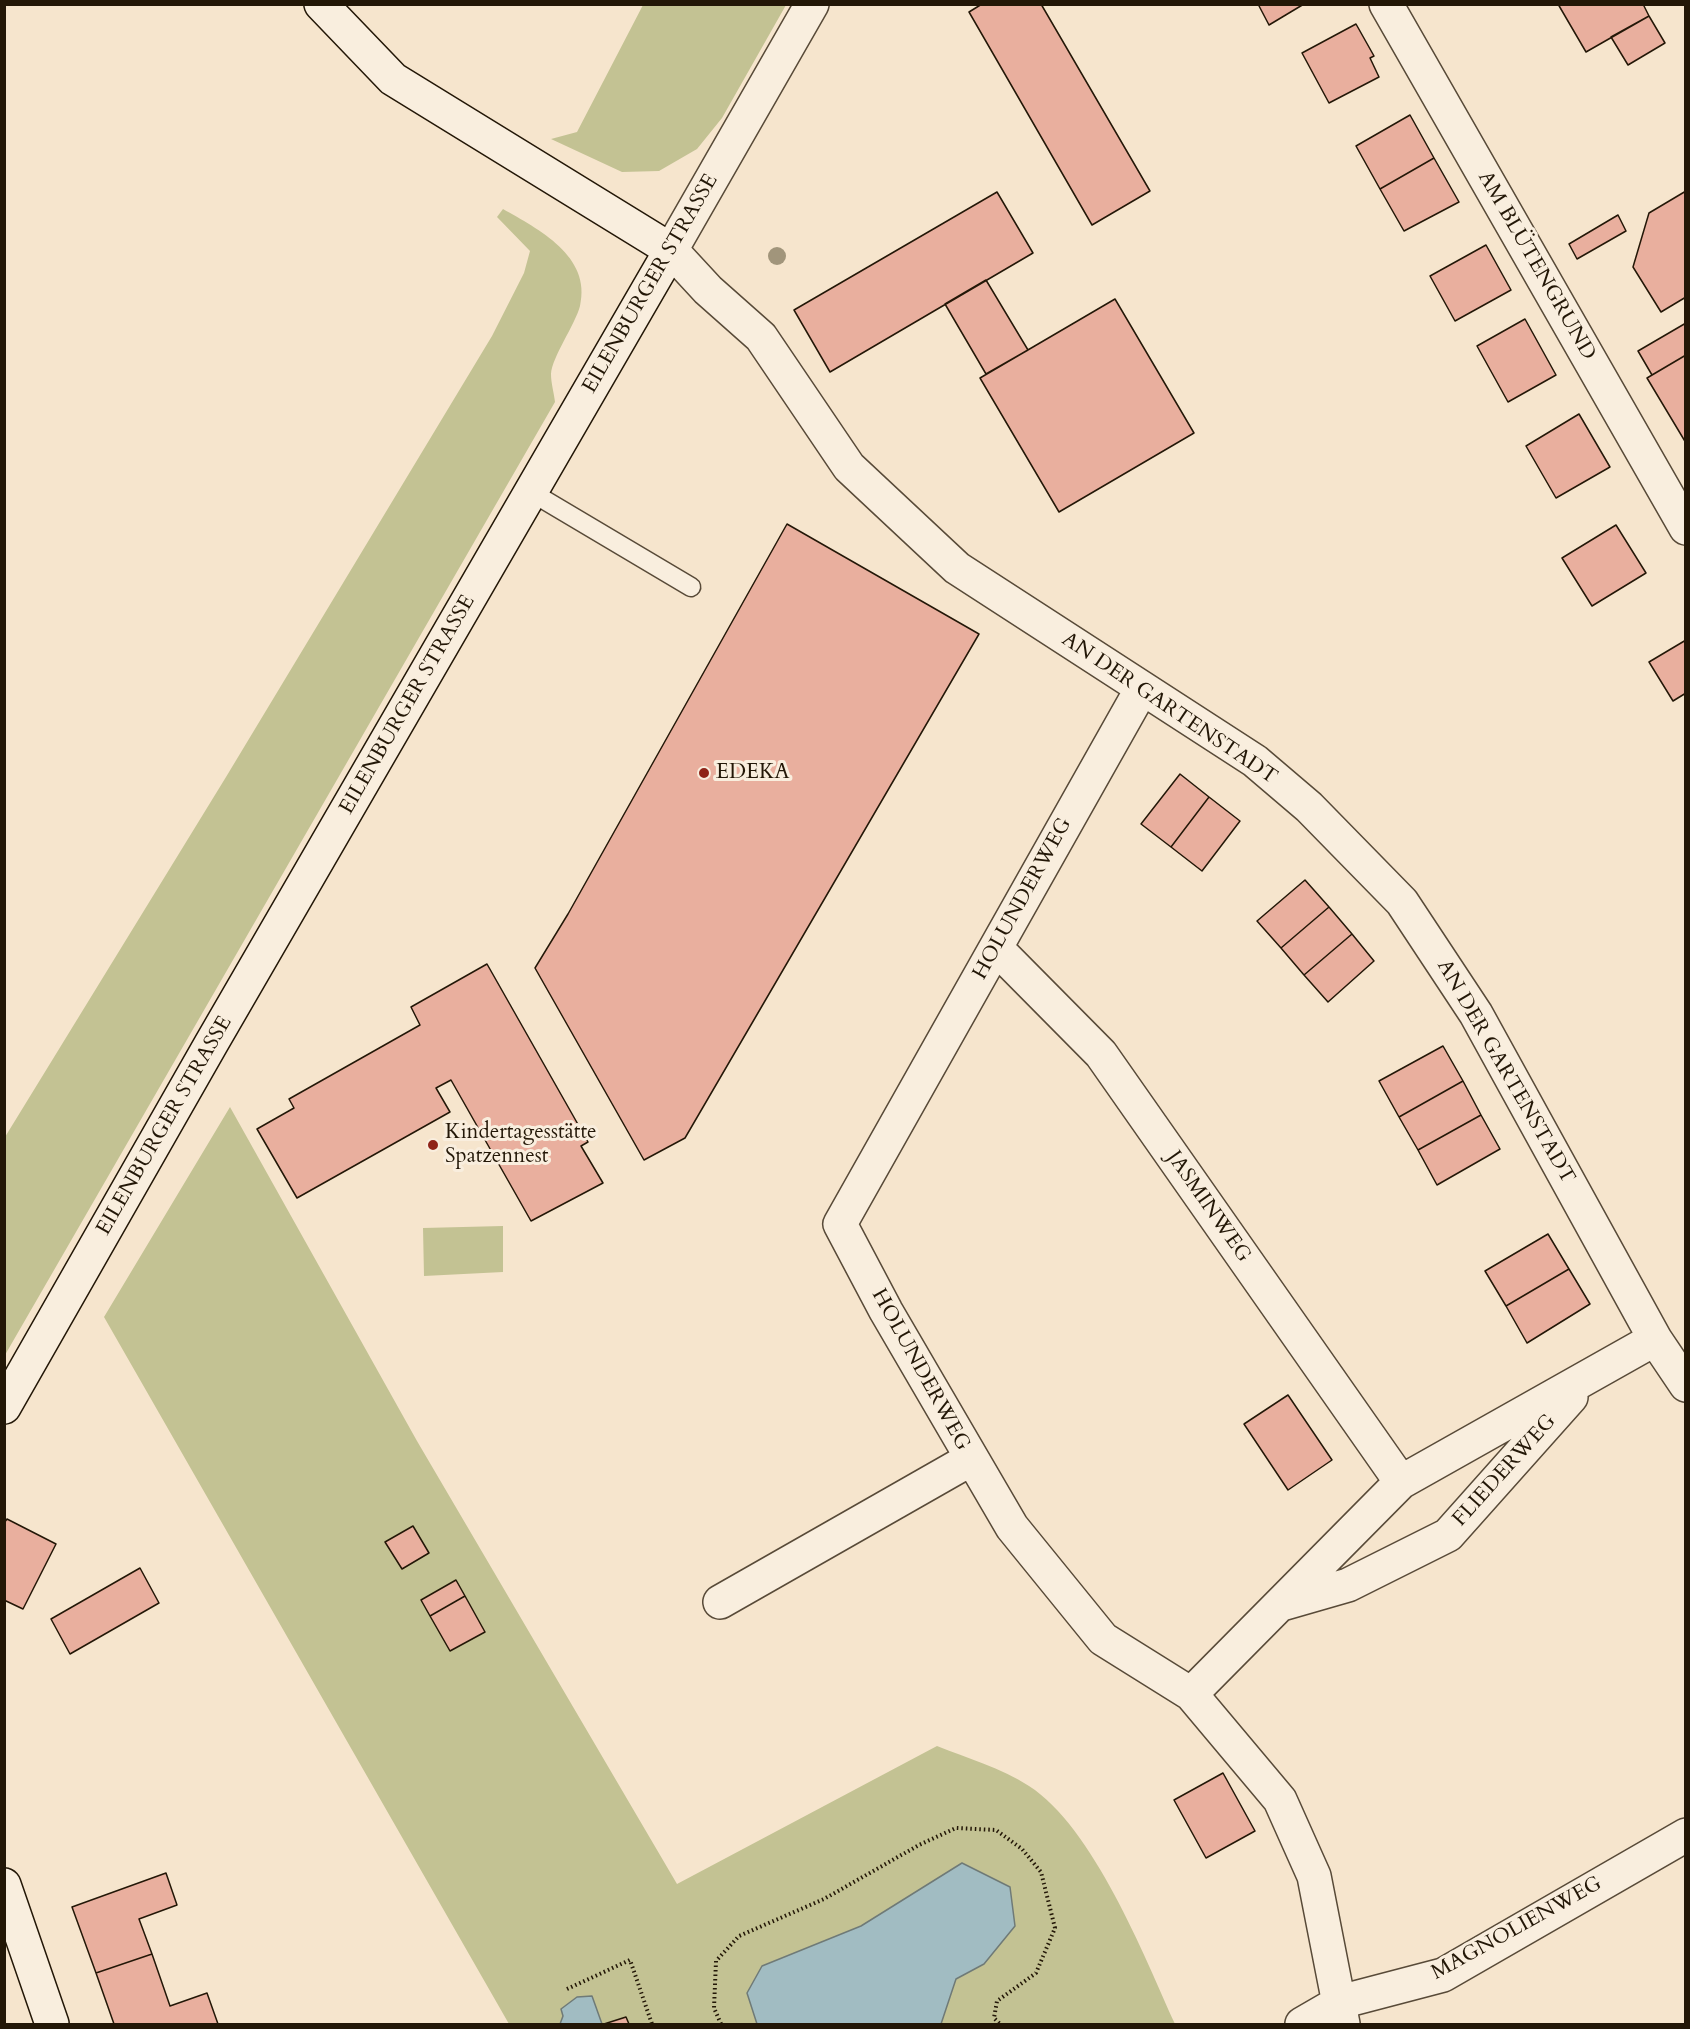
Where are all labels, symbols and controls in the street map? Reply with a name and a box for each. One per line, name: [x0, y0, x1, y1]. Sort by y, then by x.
street label: AM BLÜTENGRUND: [1472, 167, 1600, 365]
street label: EILENBURGER STRASSE: [578, 170, 724, 398]
street label: EILENBURGER STRASSE: [335, 591, 481, 819]
street label: AN DER GARTENSTADT: [1056, 627, 1282, 791]
place label: EDEKA: [716, 760, 790, 786]
marker: EDEKA: [697, 766, 711, 780]
street label: HOLUNDERWEG: [968, 814, 1078, 984]
street label: AN DER GARTENSTADT: [1430, 956, 1580, 1188]
street label: EILENBURGER STRASSE: [92, 1012, 238, 1240]
place label: Kindertagesstätte Spatzennest: [445, 1120, 597, 1170]
marker: Kindertagesstätte Spatzennest: [426, 1138, 440, 1152]
street label: JASMINWEG: [1160, 1146, 1256, 1268]
street label: HOLUNDERWEG: [865, 1285, 975, 1455]
street label: FLIEDERWEG: [1448, 1410, 1562, 1532]
street label: MAGNOLIENWEG: [1427, 1872, 1607, 1986]

